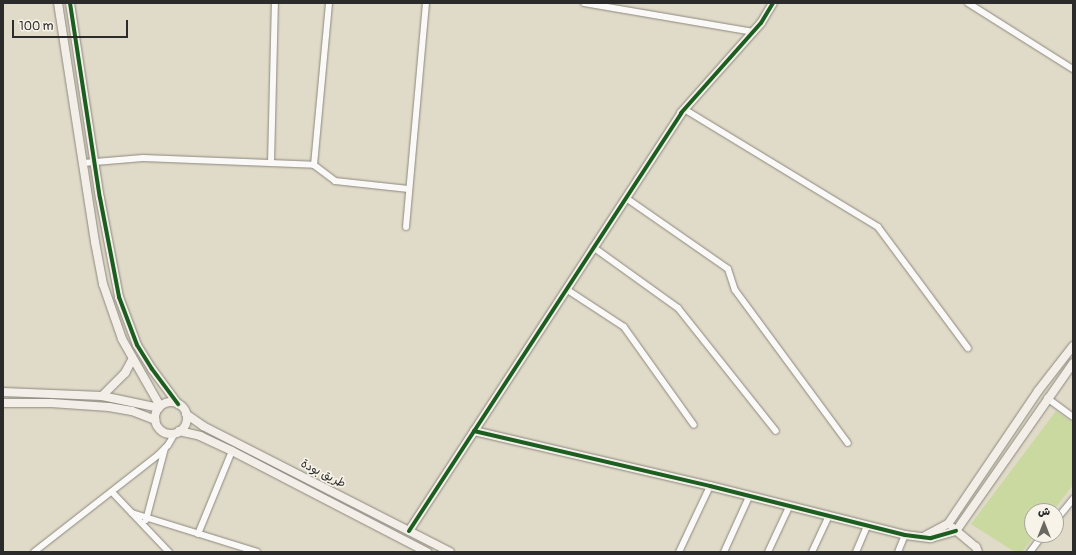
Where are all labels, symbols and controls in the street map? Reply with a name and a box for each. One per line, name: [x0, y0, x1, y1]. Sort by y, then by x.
scale bar: [14, 12, 130, 38]
text: 100 m: [19, 19, 53, 34]
street label: طريق بودة: [298, 457, 348, 491]
north arrow: [1024, 503, 1064, 543]
text: ش: [1038, 505, 1050, 518]

